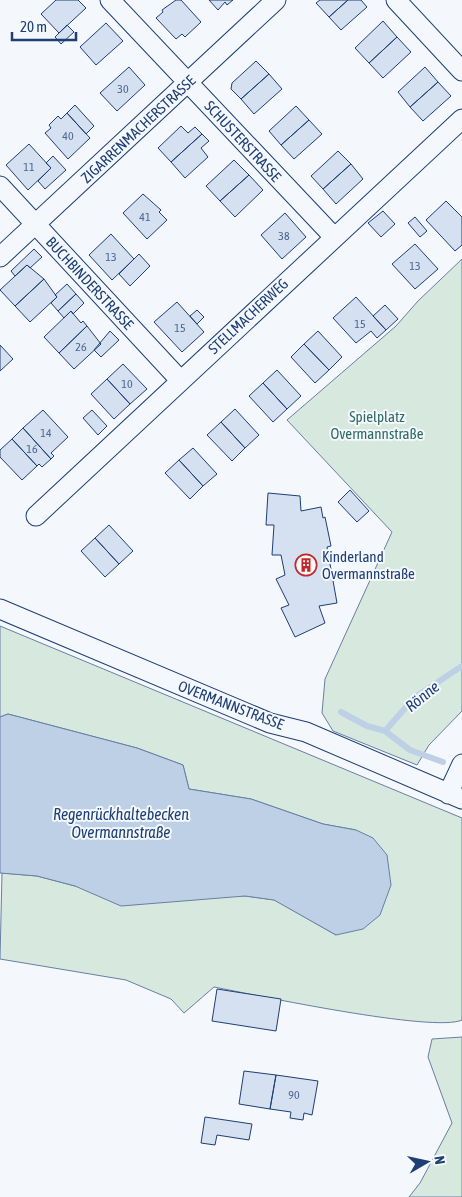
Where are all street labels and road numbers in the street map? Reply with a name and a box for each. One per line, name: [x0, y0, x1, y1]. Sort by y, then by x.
street label: ZIGARRENMACHERSTRASSE: [77, 71, 199, 186]
street label: SCHUSTERSTRASSE: [201, 97, 285, 185]
street label: BUCHBINDERSTRASSE: [43, 233, 138, 333]
street label: STELLMACHERWEG: [205, 275, 291, 357]
street label: OVERMANNSTRASSE: [176, 677, 287, 733]

